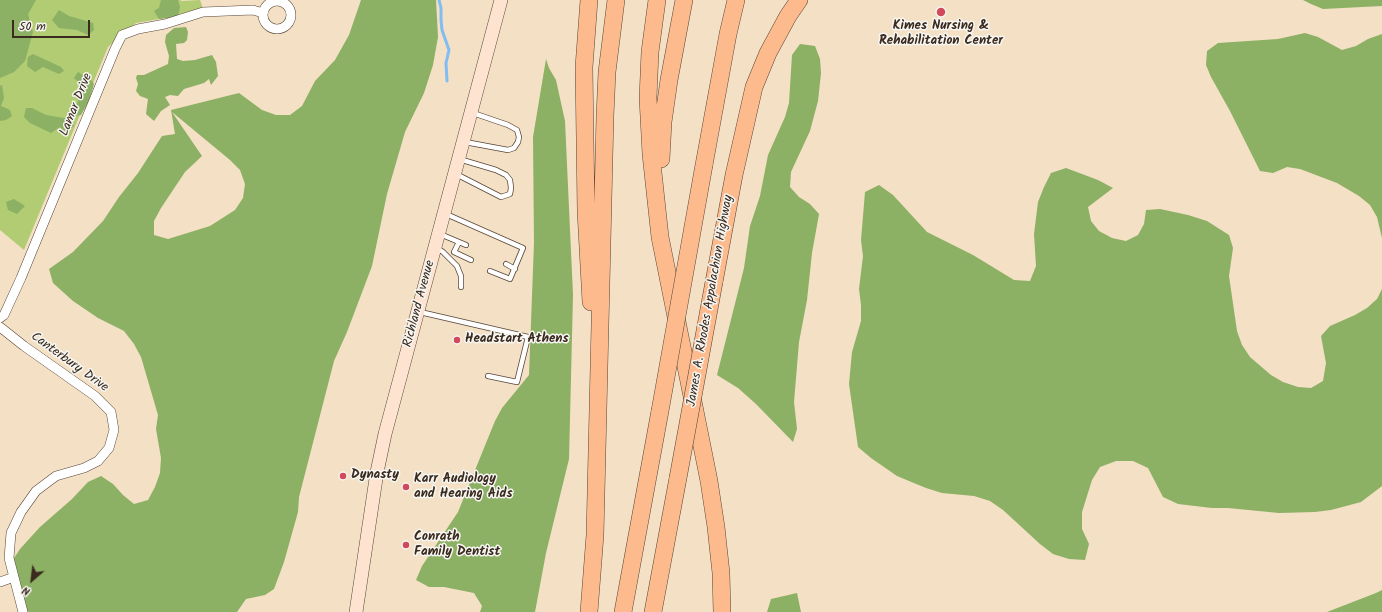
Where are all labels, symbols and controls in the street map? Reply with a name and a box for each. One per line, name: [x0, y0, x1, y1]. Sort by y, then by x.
marker: Kimes Nursing & Rehabilitation Center: [935, 6, 947, 18]
scale bar: [14, 12, 92, 38]
text: 50 m: [19, 17, 46, 36]
place label: Kimes Nursing & Rehabilitation Center: [879, 19, 1003, 50]
street label: Lamar Drive: [57, 71, 97, 139]
street label: James A. Rhodes Appalachian Highway: [685, 194, 737, 408]
street label: Richland Avenue: [401, 259, 439, 349]
street label: Canterbury Drive: [27, 330, 111, 396]
place label: Headstart Athens: [465, 332, 569, 348]
marker: Headstart Athens: [452, 335, 462, 345]
place label: Dynasty: [351, 468, 399, 484]
marker: Dynasty: [338, 471, 348, 481]
place label: Karr Audiology and Hearing Aids: [414, 472, 512, 503]
marker: Karr Audiology and Hearing Aids: [401, 482, 411, 492]
place label: Conrath Family Dentist: [414, 530, 500, 561]
marker: Conrath Family Dentist: [401, 540, 411, 550]
north arrow: [12, 560, 52, 600]
text: N: [19, 581, 34, 600]

